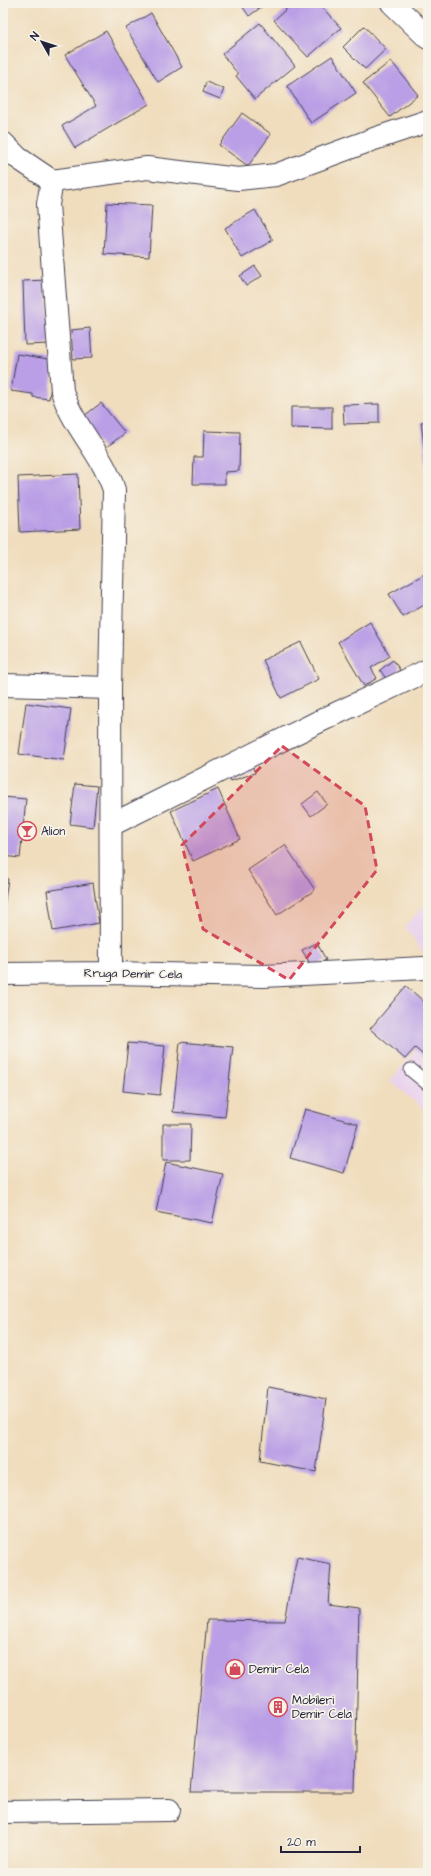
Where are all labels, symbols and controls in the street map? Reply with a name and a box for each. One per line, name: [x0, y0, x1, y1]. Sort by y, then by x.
north arrow: [22, 22, 62, 62]
text: N: [27, 29, 43, 43]
bar icon: Alion: [16, 820, 38, 842]
place label: Alion: [41, 823, 65, 840]
street label: Rruga Demir Cela: [84, 965, 182, 984]
shop icon: Demir Cela: [224, 1658, 246, 1680]
place label: Demir Cela: [249, 1661, 309, 1678]
place label: Mobileri Demir Cela: [292, 1692, 352, 1723]
building icon: Mobileri Demir Cela: [267, 1696, 289, 1718]
scale bar: [281, 1828, 360, 1854]
text: 20 m: [287, 1834, 316, 1851]

